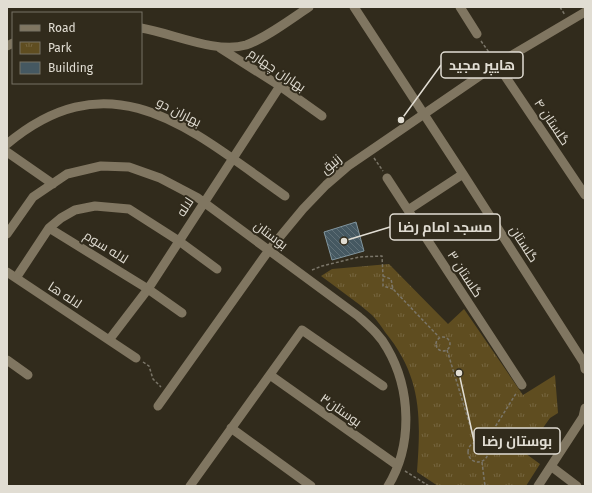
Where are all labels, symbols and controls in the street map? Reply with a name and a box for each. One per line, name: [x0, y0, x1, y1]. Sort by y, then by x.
legend: [12, 12, 142, 84]
text: Road: [48, 21, 76, 35]
text: Park: [48, 41, 72, 55]
street label: بهاران چهارم: [244, 45, 309, 96]
callout: هایپر مجید: [441, 52, 523, 78]
text: هایپر مجید: [449, 57, 515, 76]
text: Building: [48, 61, 94, 75]
street label: بهاران دو: [154, 94, 204, 130]
street label: گلستان ۴: [531, 96, 573, 148]
street label: زنبق: [318, 151, 344, 177]
street label: لاله: [173, 195, 197, 219]
callout: مسجد امام رضا: [390, 214, 500, 240]
street label: بوستان: [251, 218, 291, 252]
text: مسجد امام رضا: [398, 219, 492, 237]
street label: گلستان: [507, 223, 541, 265]
street label: لاله سوم: [80, 228, 131, 268]
street label: گلستان ۳: [444, 248, 486, 300]
street label: لاله ها: [45, 279, 85, 311]
street label: بوستان۳: [318, 390, 364, 430]
callout: بوستان رضا: [474, 428, 560, 454]
text: بوستان رضا: [482, 433, 552, 450]

